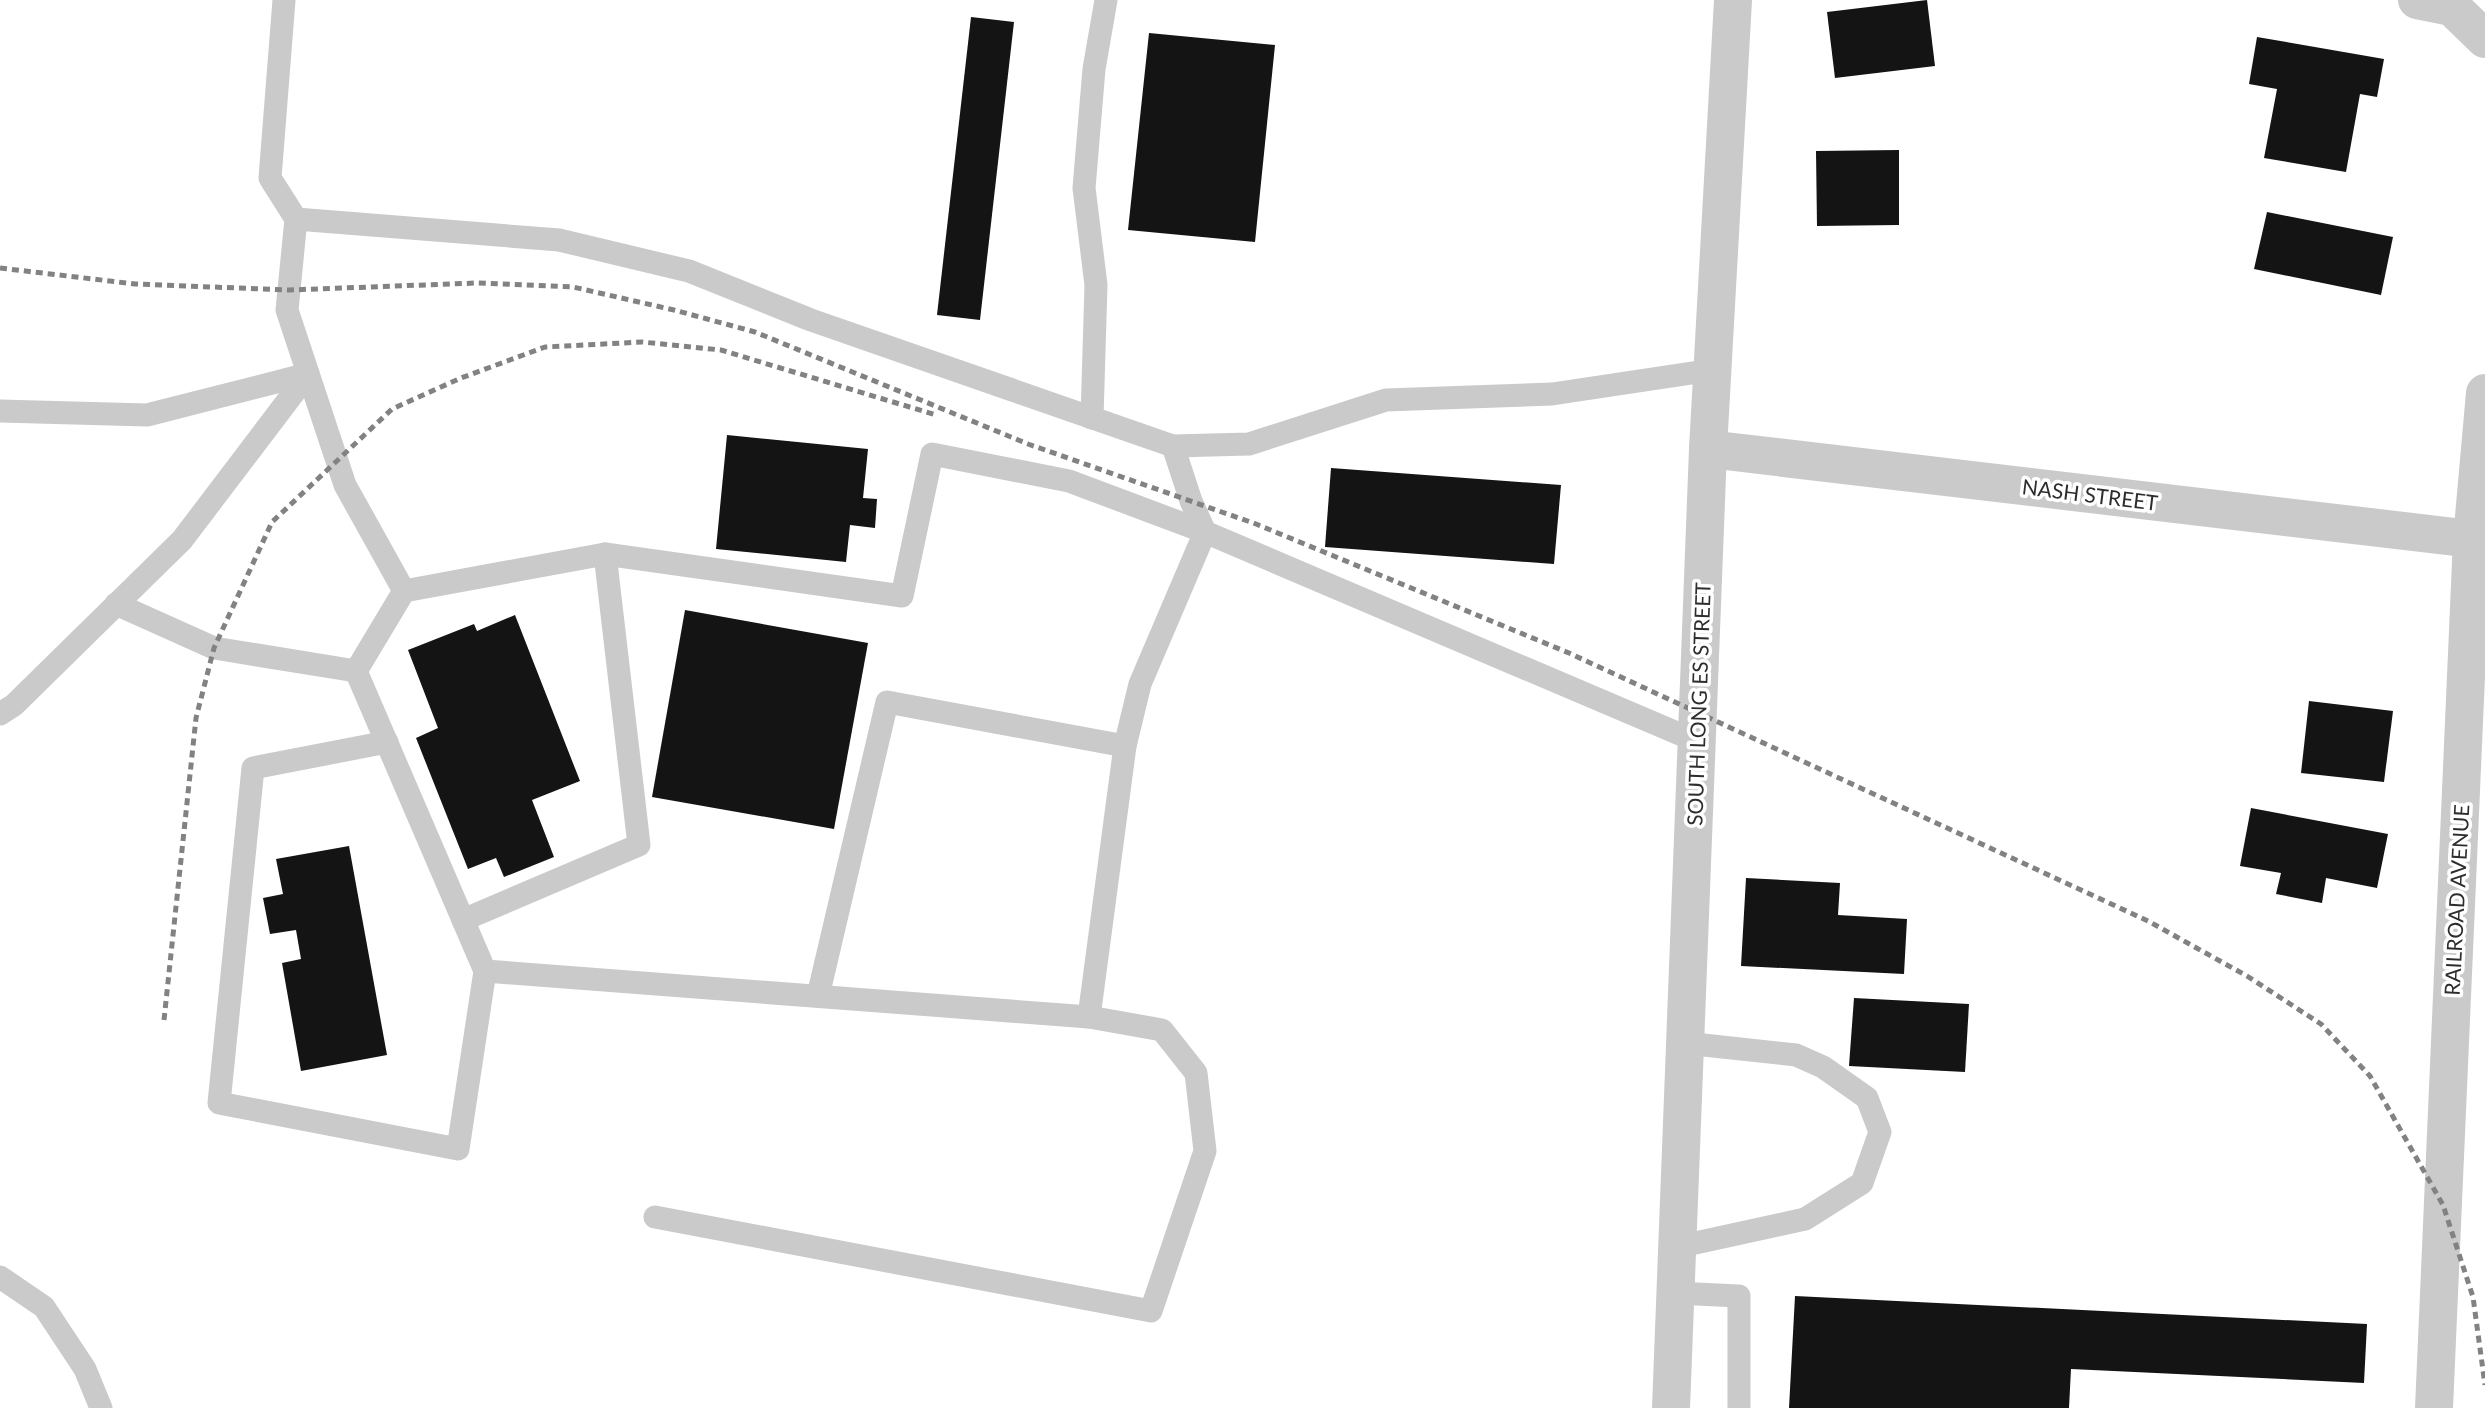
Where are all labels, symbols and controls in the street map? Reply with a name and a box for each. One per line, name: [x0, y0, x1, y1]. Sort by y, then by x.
street label: NASH STREET: [2021, 473, 2160, 515]
street label: SOUTH LONG ES STREET: [1681, 581, 1715, 826]
street label: RAILROAD AVENUE: [2439, 804, 2473, 996]

